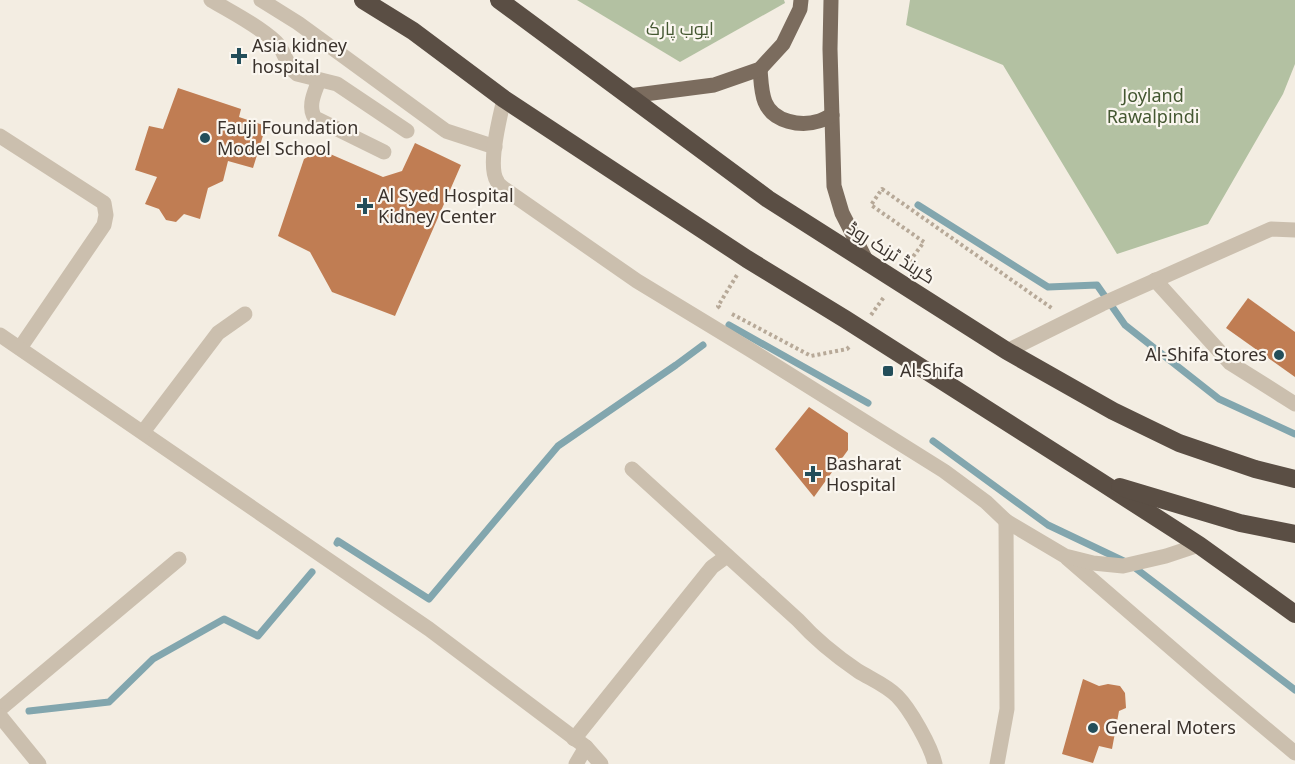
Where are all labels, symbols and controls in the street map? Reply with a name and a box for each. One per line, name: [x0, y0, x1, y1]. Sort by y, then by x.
park label: ایوب پارک: [646, 16, 714, 41]
place label: Asia kidney hospital: [252, 33, 348, 78]
marker: Asia kidney hospital: [230, 47, 248, 65]
park label: Joyland Rawalpindi: [1107, 83, 1199, 128]
place label: Fauji Foundation Model School: [217, 115, 358, 160]
marker: Fauji Foundation Model School: [198, 131, 212, 145]
place label: Al Syed Hospital Kidney Center: [378, 183, 514, 228]
marker: Al Syed Hospital Kidney Center: [356, 197, 374, 215]
street label: گرینڈ ٹرنک روڈ: [843, 216, 940, 289]
place label: Al-Shifa Stores: [1145, 342, 1267, 366]
marker: Al-Shifa Stores: [1272, 348, 1286, 362]
place label: Al-Shifa: [900, 358, 964, 382]
marker: Al-Shifa: [881, 364, 895, 378]
place label: Basharat Hospital: [826, 451, 902, 496]
marker: Basharat Hospital: [804, 465, 822, 483]
place label: General Moters: [1105, 715, 1236, 739]
marker: General Moters: [1086, 721, 1100, 735]

